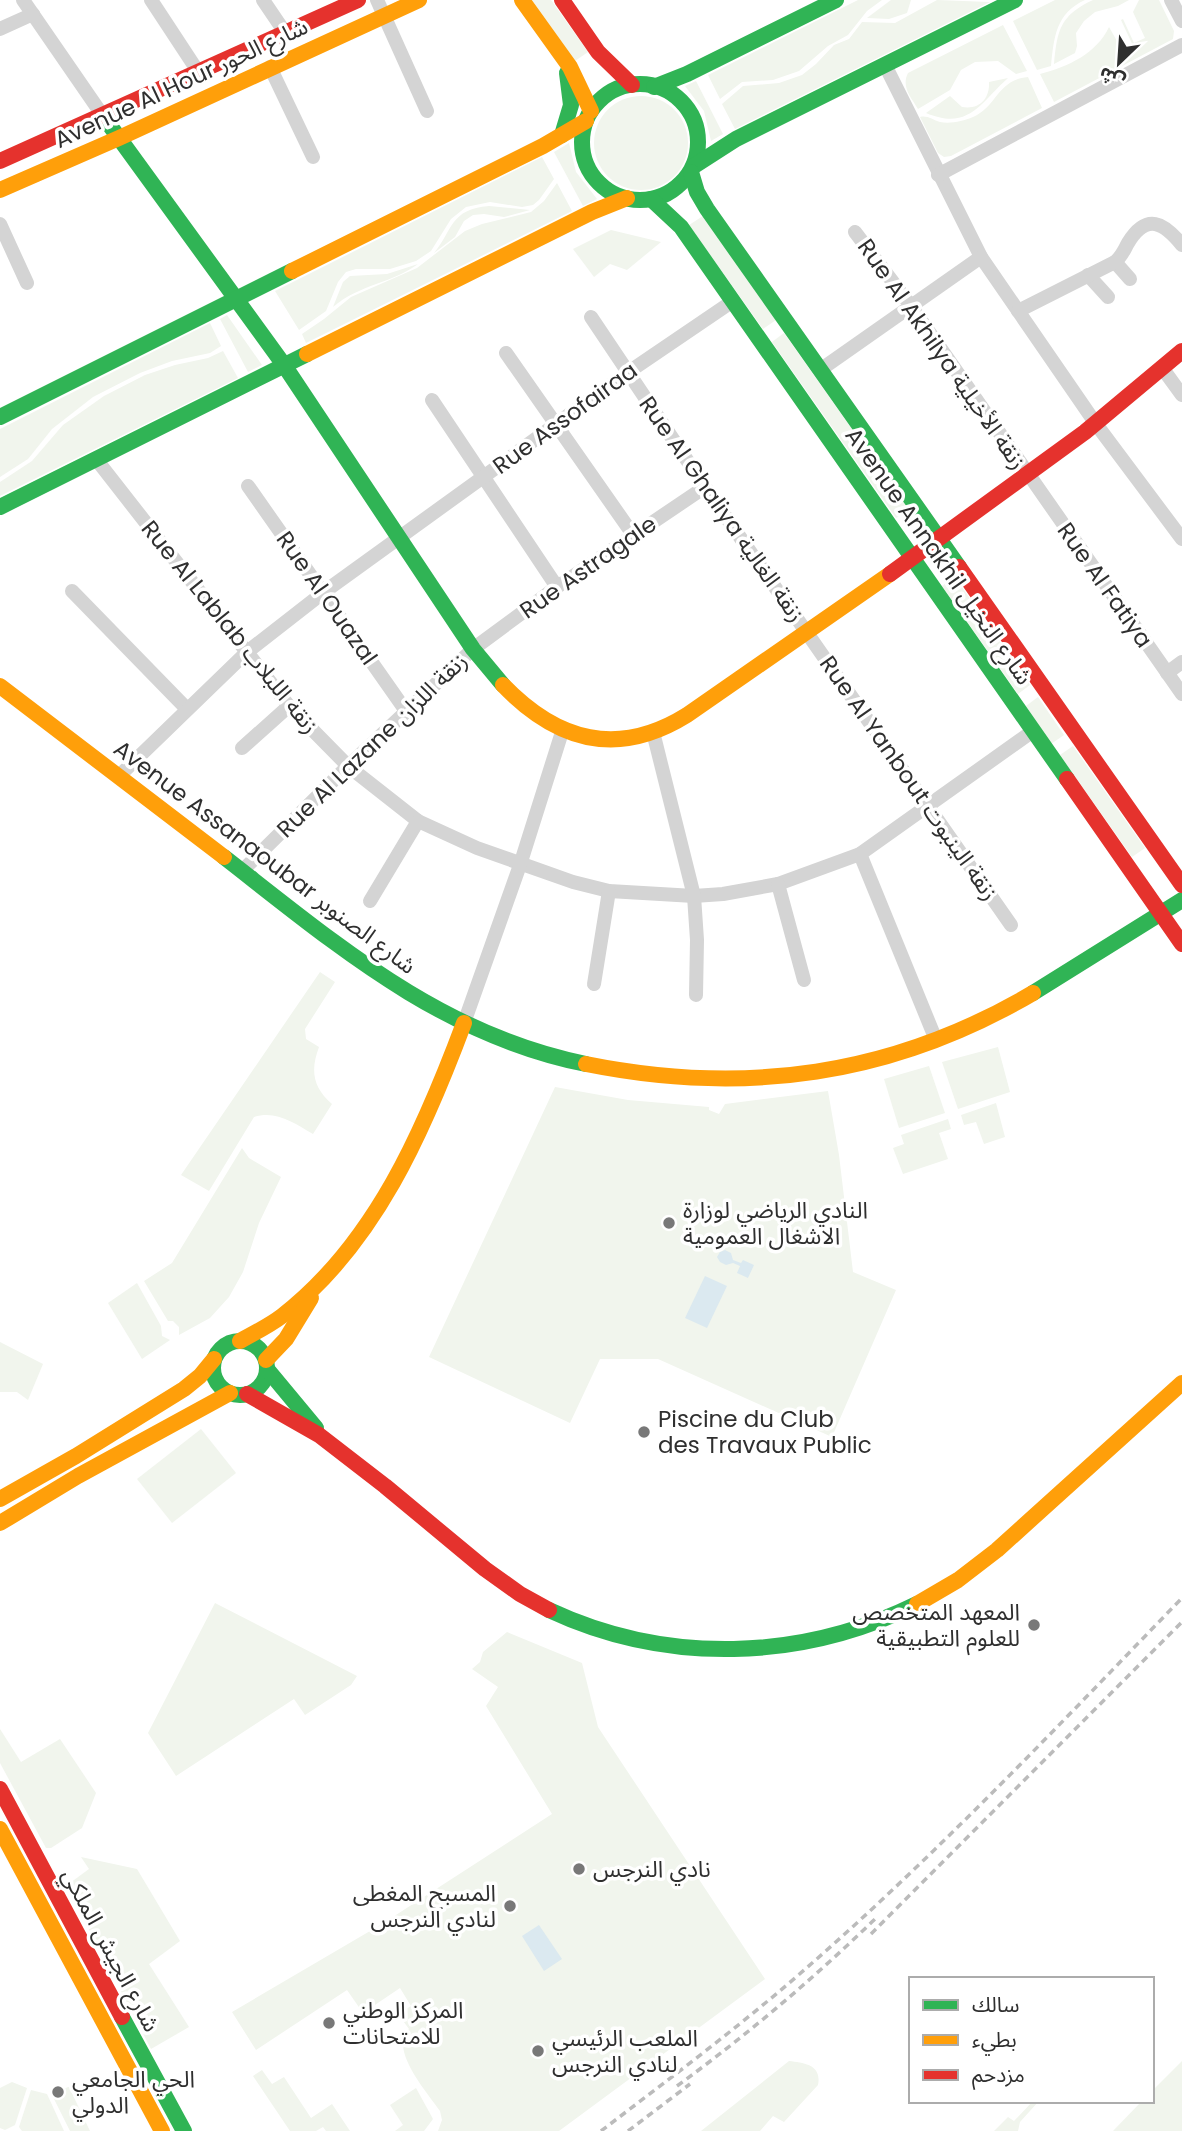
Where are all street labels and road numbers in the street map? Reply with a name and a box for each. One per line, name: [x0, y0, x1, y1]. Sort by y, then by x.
street label: Avenue Al Hour شارع الحور: [49, 10, 313, 157]
street label: Rue Al Akhilya زنقة الأخيلية: [850, 232, 1034, 476]
street label: Rue Assofairaa: [486, 355, 644, 481]
street label: Rue Al Ghaliya زنقة الغالية: [632, 390, 812, 628]
street label: Avenue Annakhil شارع النخيل: [837, 421, 1040, 692]
street label: Rue Astragale: [513, 508, 663, 626]
street label: Rue Al Lablab زنقة اللبلاب: [134, 514, 326, 740]
street label: Rue Al Fatiya: [1050, 516, 1160, 654]
street label: Rue Al Ouazal: [269, 525, 385, 671]
street label: Rue Al Lazane زنقة اللزان: [270, 645, 474, 845]
street label: Rue Al Yanbout زنقة الينبوت: [812, 649, 1006, 907]
street label: Avenue Assanaoubar شارع الصنوبر: [106, 732, 423, 982]
street label: شارع الجيش الملكي: [53, 1862, 168, 2038]

